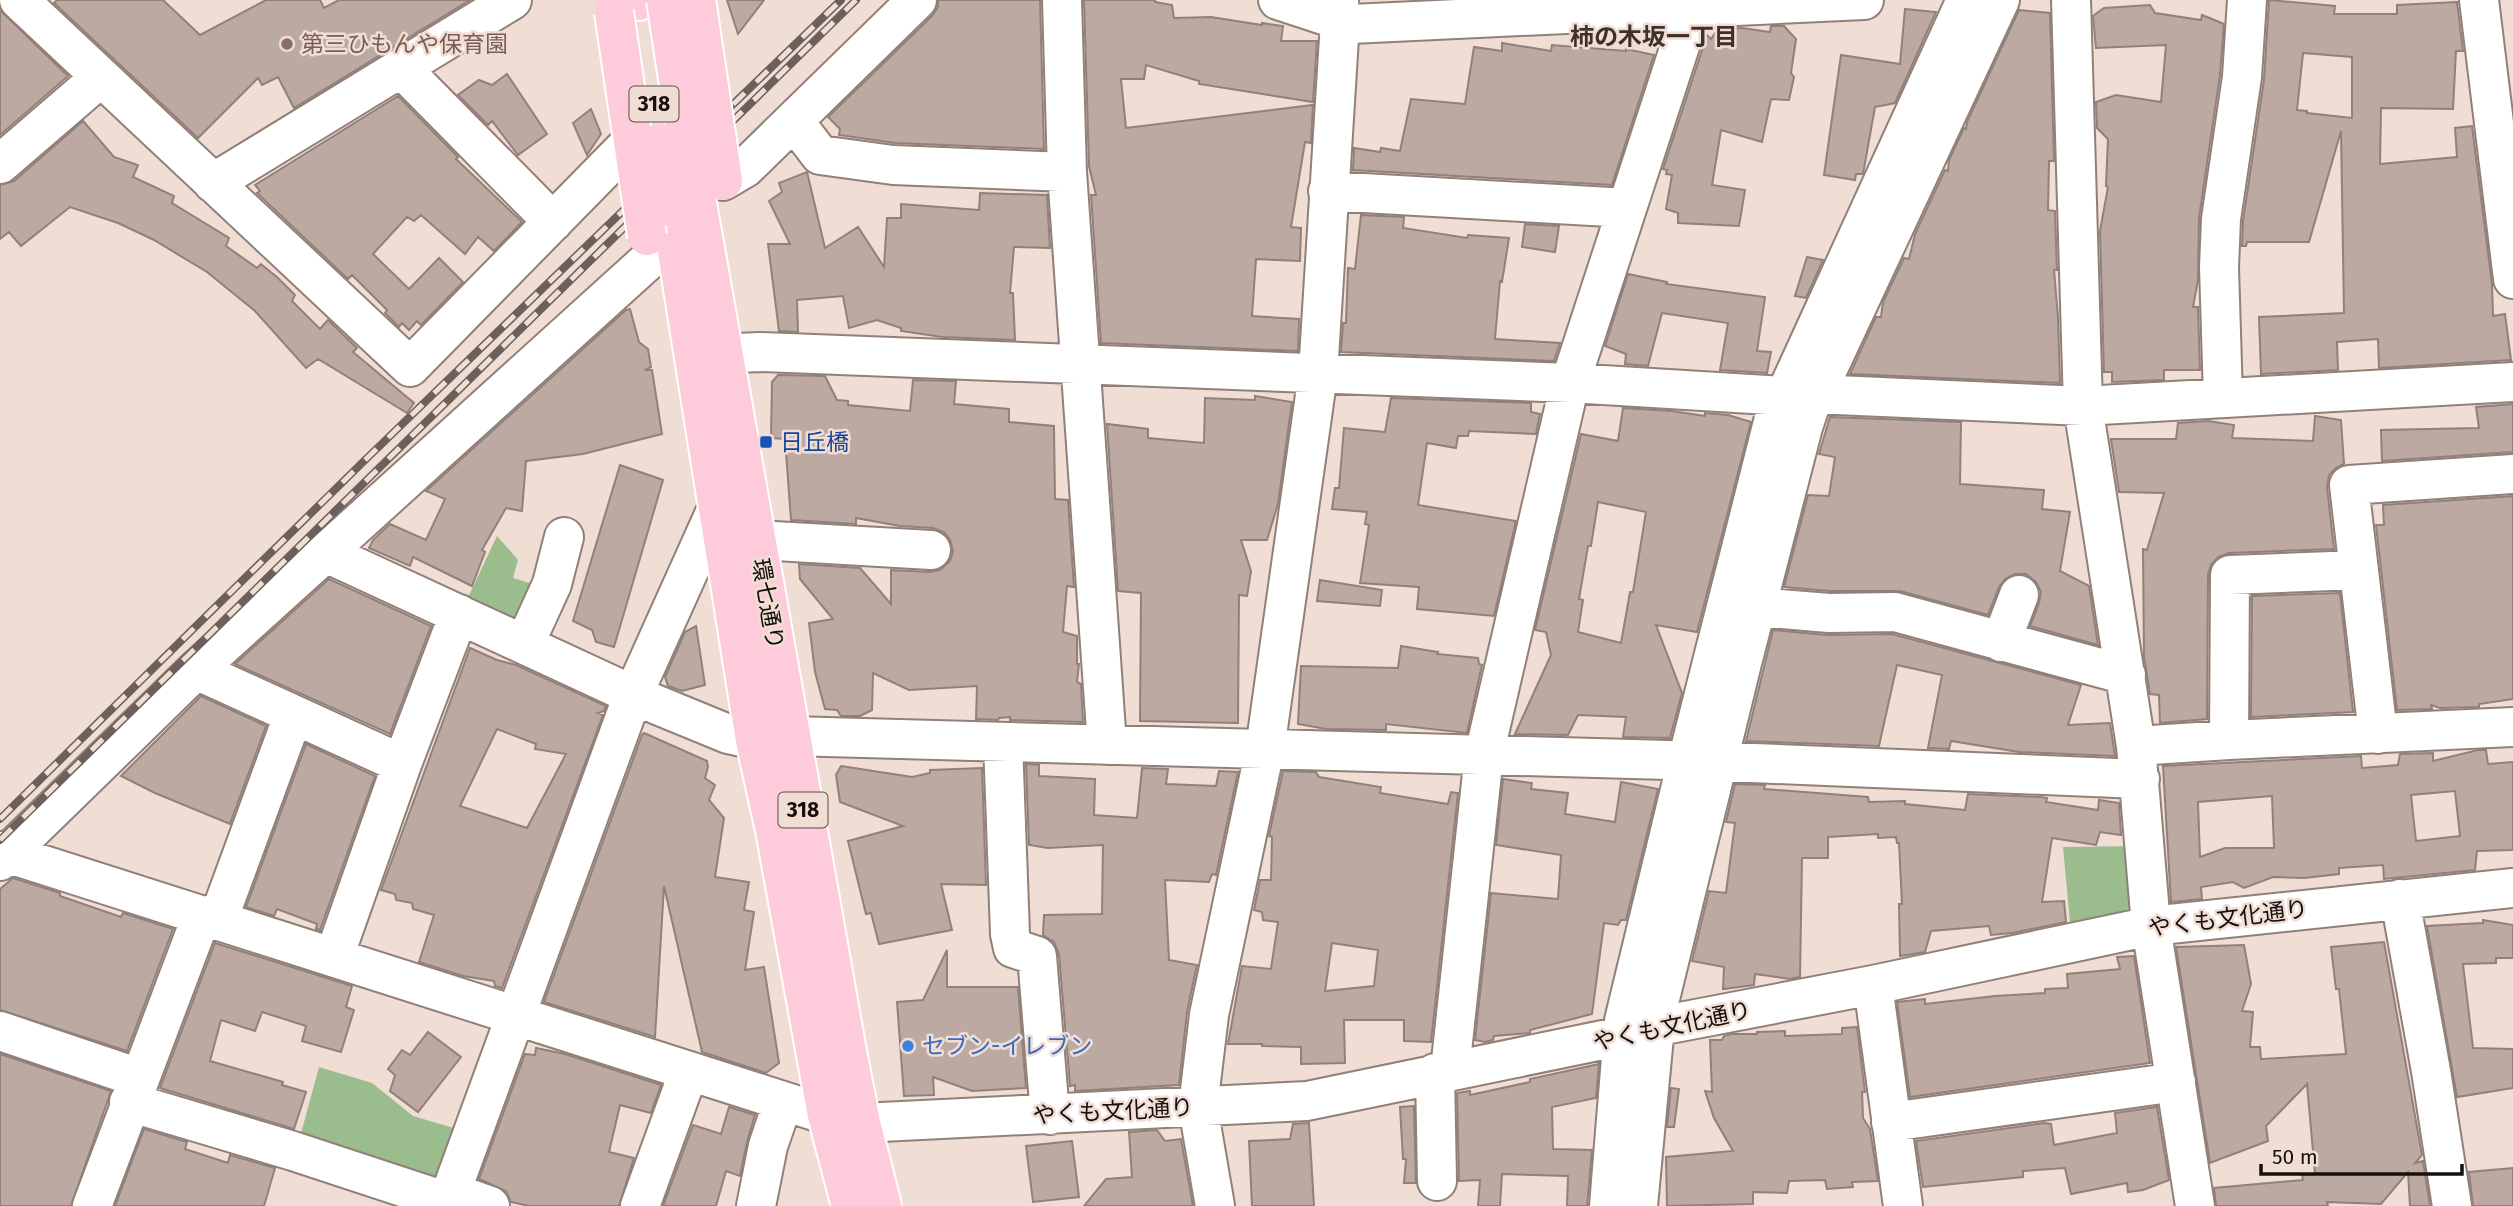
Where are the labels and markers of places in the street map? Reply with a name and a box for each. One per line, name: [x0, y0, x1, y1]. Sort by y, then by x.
place label: 第三ひもんや保育園: [301, 30, 508, 58]
marker: 第三ひもんや保育園: [279, 36, 295, 52]
place label: 日丘橋: [780, 428, 849, 456]
marker: 日丘橋: [758, 434, 774, 450]
place label: セブン-イレブン: [922, 1032, 1092, 1060]
marker: セブン-イレブン: [900, 1038, 916, 1054]

